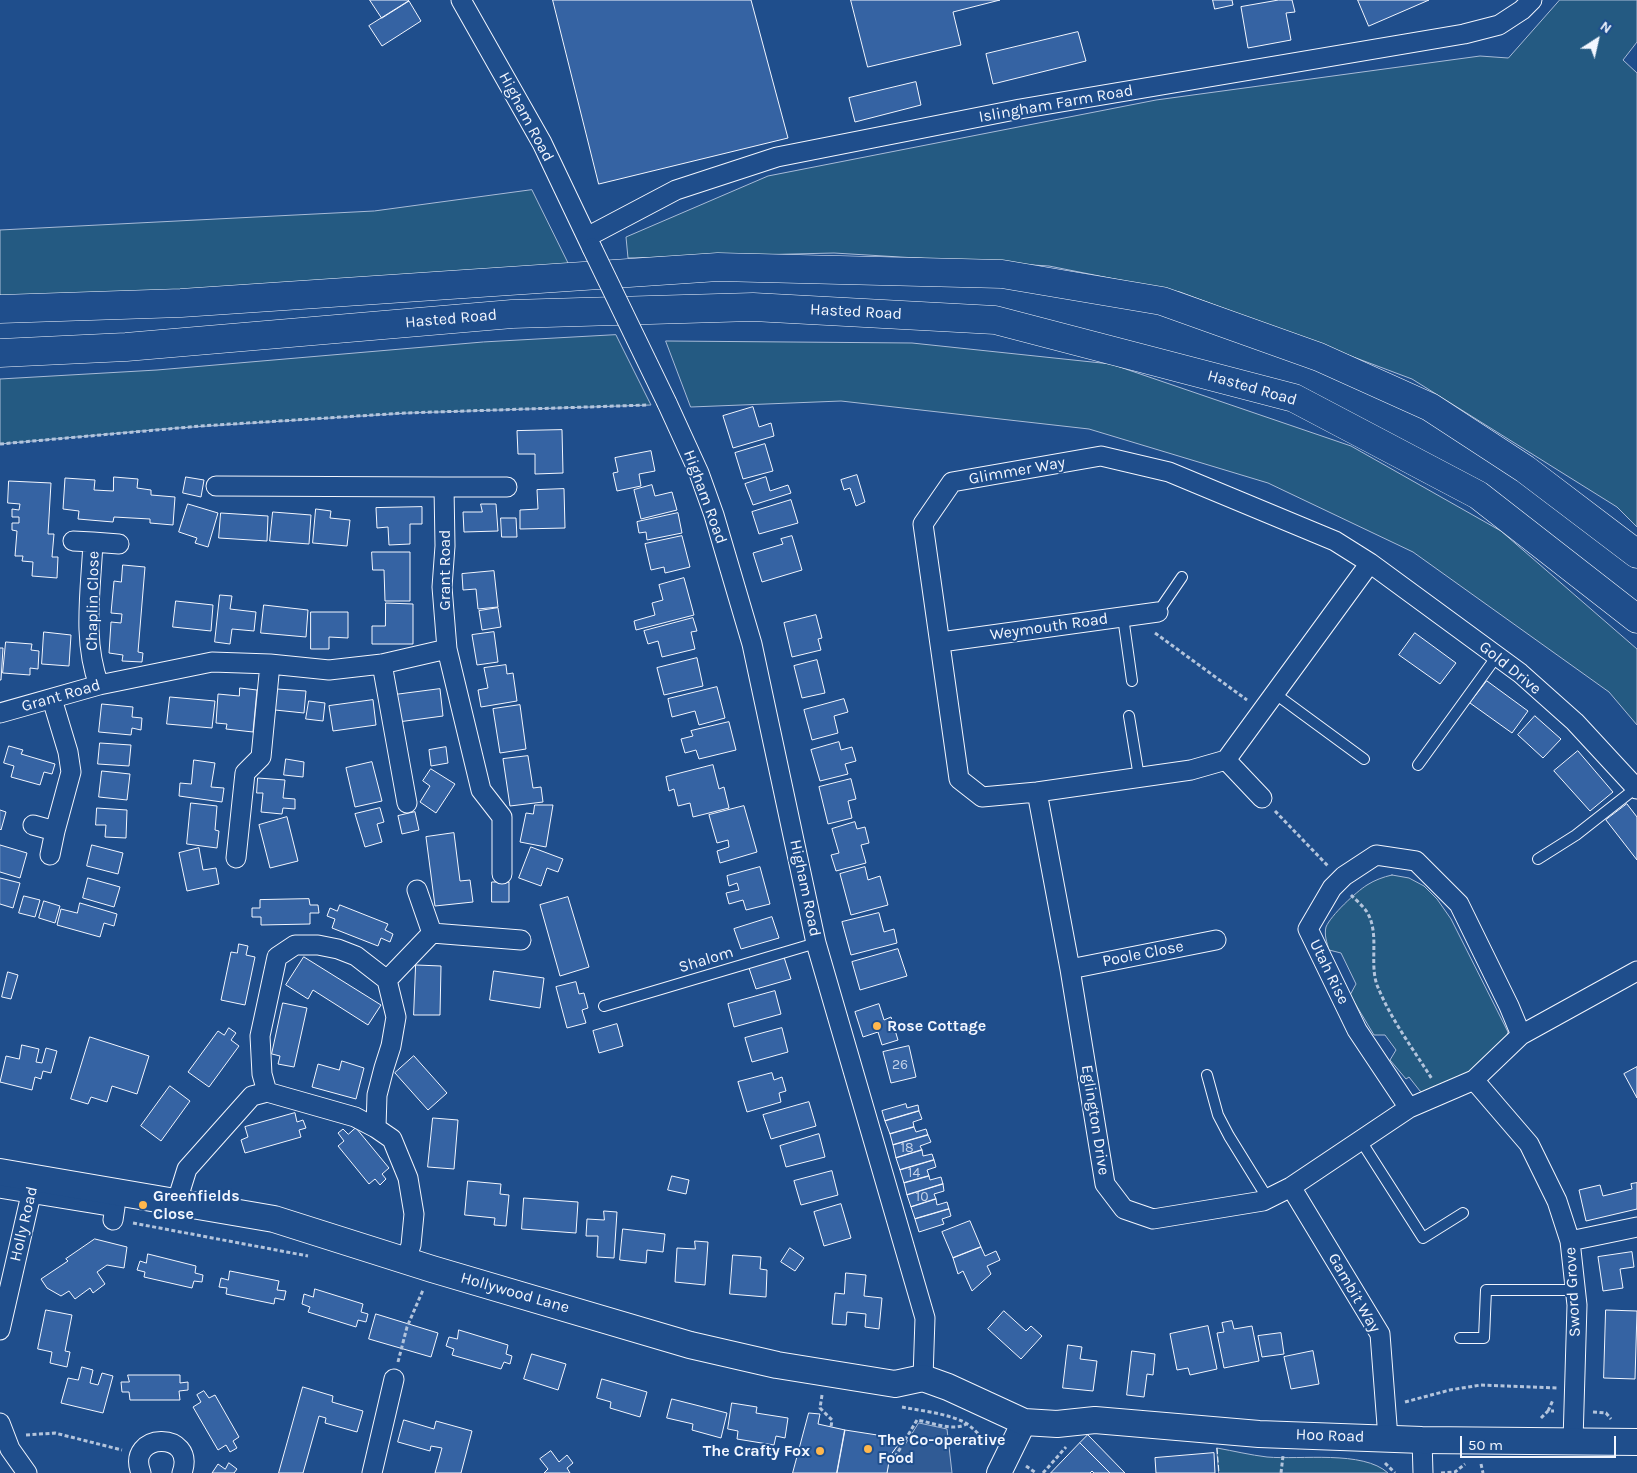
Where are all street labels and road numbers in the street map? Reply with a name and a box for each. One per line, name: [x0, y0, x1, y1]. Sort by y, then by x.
street label: Higham Road: [494, 69, 558, 165]
street label: Islingham Farm Road: [977, 81, 1135, 127]
street label: Hasted Road: [809, 300, 903, 324]
street label: Hasted Road: [404, 305, 498, 333]
street label: Hasted Road: [1205, 366, 1299, 410]
street label: Higham Road: [679, 447, 731, 547]
street label: Glimmer Way: [967, 453, 1067, 489]
street label: Grant Road: [435, 529, 455, 611]
street label: Chaplin Close: [83, 551, 103, 651]
street label: Weymouth Road: [989, 609, 1109, 645]
street label: Gold Drive: [1475, 637, 1545, 699]
street label: Grant Road: [19, 676, 103, 716]
street label: Higham Road: [785, 838, 825, 938]
street label: Utah Rise: [1305, 936, 1353, 1008]
street label: Poole Close: [1101, 937, 1185, 971]
street label: Shalom: [676, 943, 736, 977]
street label: Eglington Drive: [1077, 1063, 1113, 1177]
street label: Holly Road: [6, 1185, 42, 1263]
street label: Sword Grove: [1561, 1246, 1585, 1338]
street label: Gambit Way: [1324, 1250, 1384, 1336]
street label: Hollywood Lane: [458, 1268, 572, 1318]
street label: Hoo Road: [1295, 1425, 1365, 1447]

